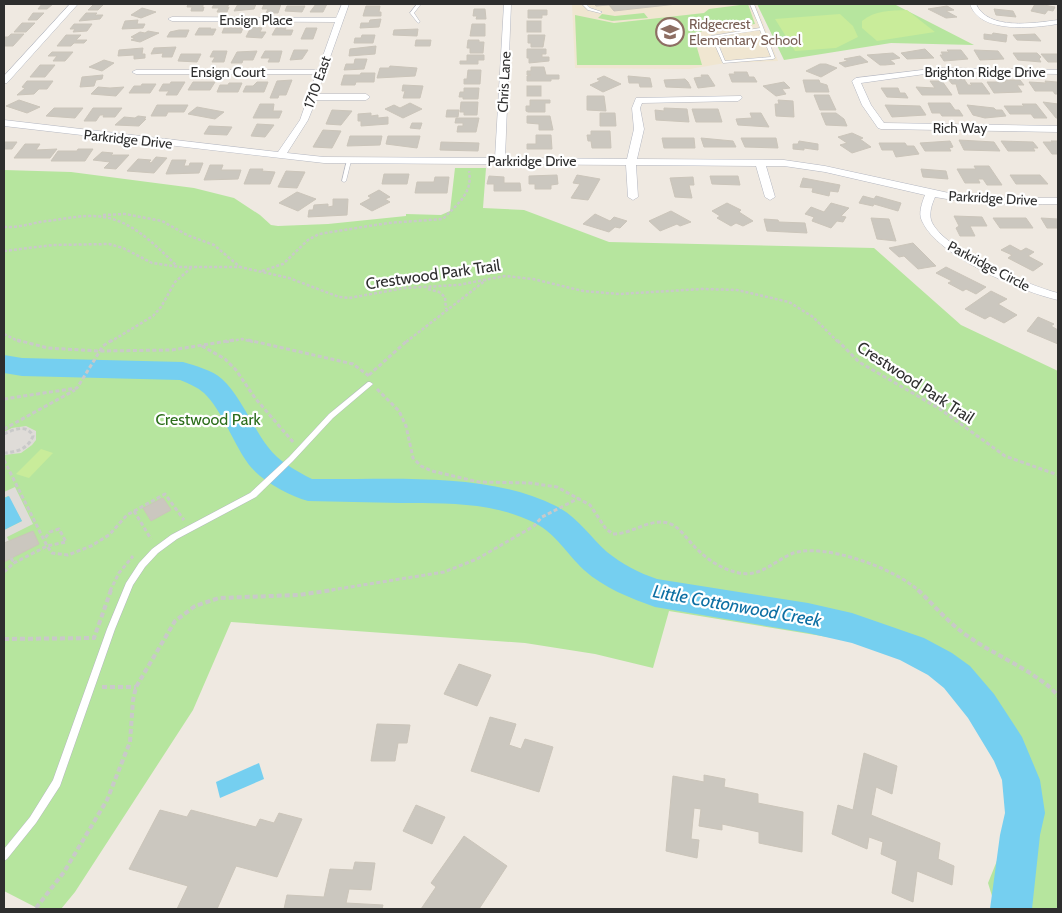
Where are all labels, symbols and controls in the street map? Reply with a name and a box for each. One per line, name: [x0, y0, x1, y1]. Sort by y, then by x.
street label: Ensign Place: [219, 11, 293, 29]
place label: Ridgecrest Elementary School: [689, 15, 802, 49]
school or university icon: Ridgecrest Elementary School: [655, 17, 685, 47]
street label: Chris Lane: [493, 51, 515, 113]
street label: 1710 East: [299, 53, 335, 110]
street label: Ensign Court: [191, 63, 266, 81]
street label: Brighton Ridge Drive: [924, 63, 1046, 81]
street label: Rich Way: [933, 119, 987, 137]
street label: Parkridge Drive: [83, 125, 173, 153]
street label: Parkridge Drive: [487, 152, 577, 170]
street label: Parkridge Drive: [948, 187, 1038, 209]
street label: Parkridge Circle: [945, 237, 1033, 295]
street label: Crestwood Park Trail: [365, 256, 502, 293]
street label: Crestwood Park Trail: [854, 337, 978, 427]
park label: Crestwood Park: [155, 410, 261, 429]
water label: Little Cottonwood Creek: [651, 580, 824, 632]

